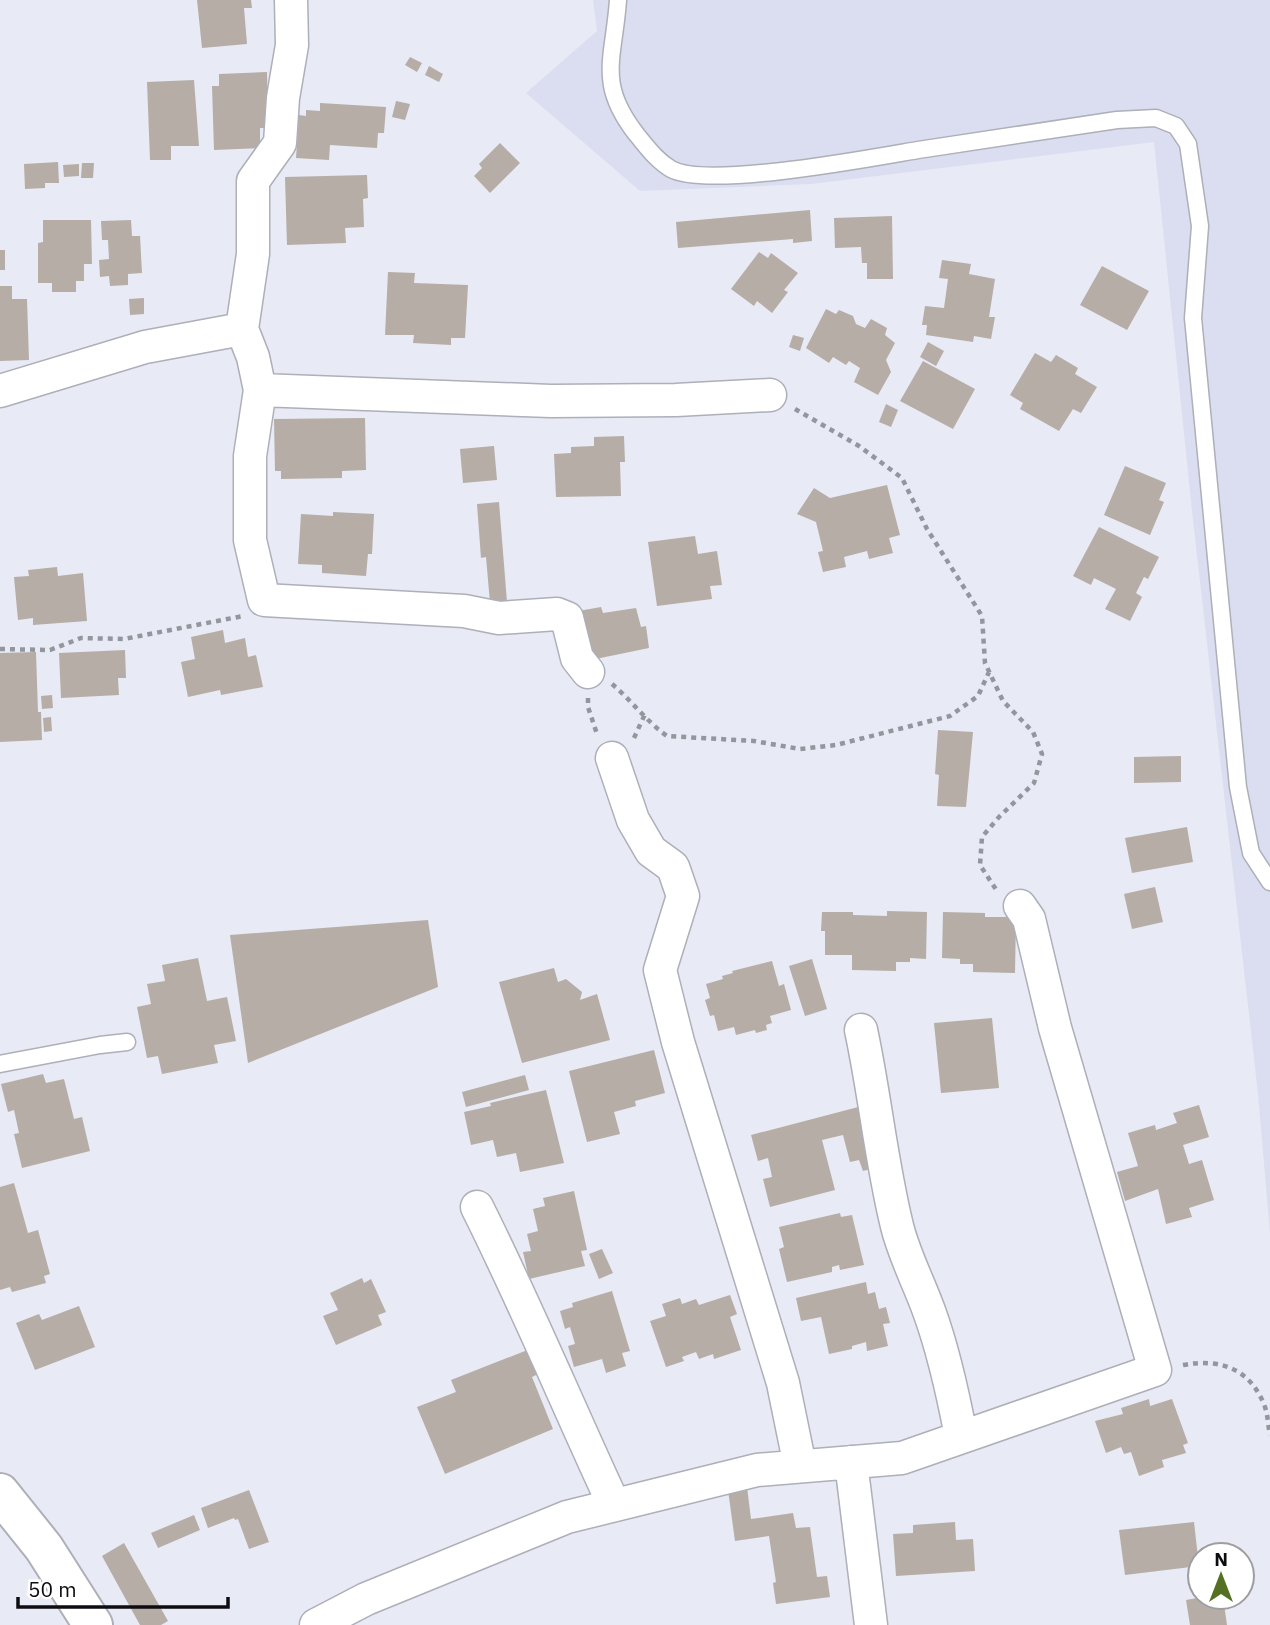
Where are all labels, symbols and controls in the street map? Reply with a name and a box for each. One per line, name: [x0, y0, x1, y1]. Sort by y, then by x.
north arrow: [1186, 1541, 1256, 1611]
text: N: [1214, 1547, 1228, 1571]
scale bar: [18, 1566, 228, 1610]
text: 50 m: [28, 1575, 77, 1603]

